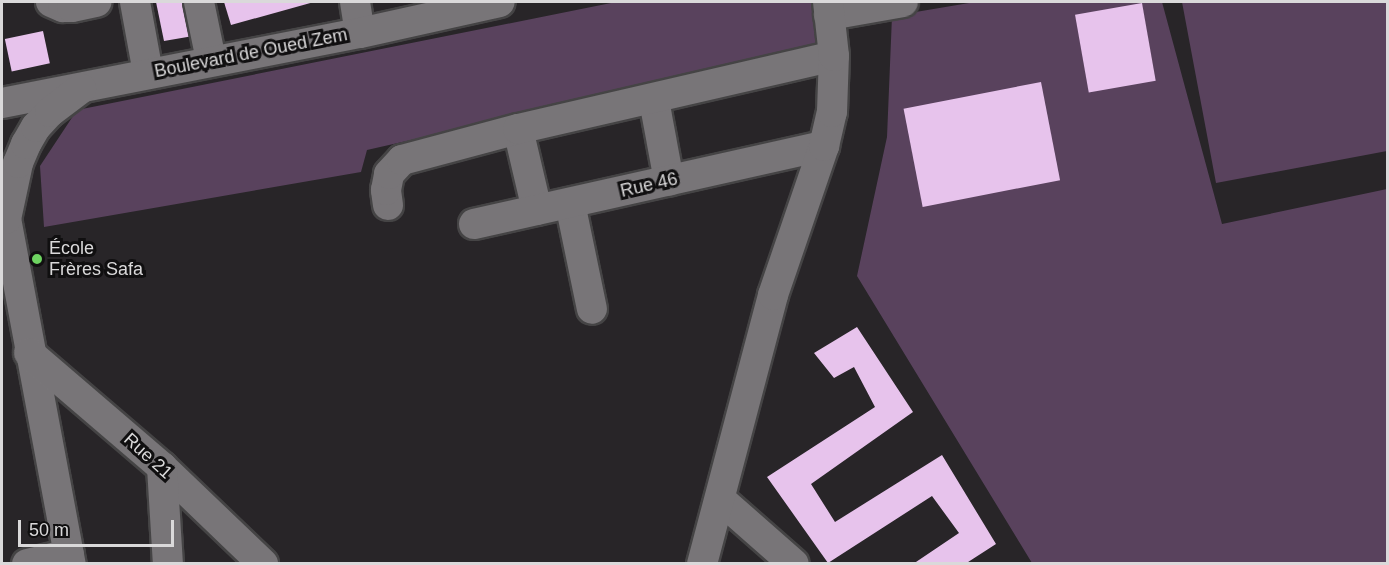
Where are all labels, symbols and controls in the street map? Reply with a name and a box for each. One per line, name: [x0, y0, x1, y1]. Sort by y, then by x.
street label: Boulevard de Oued Zem: [153, 24, 349, 82]
street label: Rue 46: [618, 168, 680, 202]
place label: École Frères Safa: [49, 238, 143, 280]
marker: École Frères Safa: [30, 252, 44, 266]
street label: Rue 21: [119, 429, 177, 483]
scale bar: [21, 508, 177, 546]
text: 50 m: [29, 520, 69, 540]

